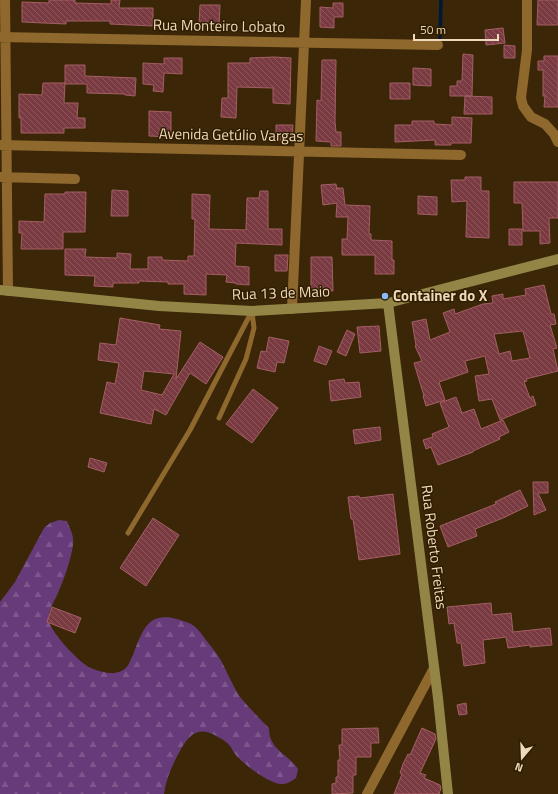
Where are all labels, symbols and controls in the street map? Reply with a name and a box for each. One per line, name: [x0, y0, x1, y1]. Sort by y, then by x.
street label: Rua Monteiro Lobato: [153, 13, 285, 38]
scale bar: [414, 16, 498, 42]
text: 50 m: [420, 20, 446, 39]
street label: Avenida Getúlio Vargas: [159, 122, 303, 147]
street label: Rua 13 de Maio: [232, 279, 331, 306]
place label: Container do X: [393, 284, 488, 307]
marker: Container do X: [380, 291, 390, 301]
street label: Rua Roberto Freitas: [415, 483, 454, 611]
north arrow: [502, 738, 542, 778]
text: N: [513, 759, 525, 776]

